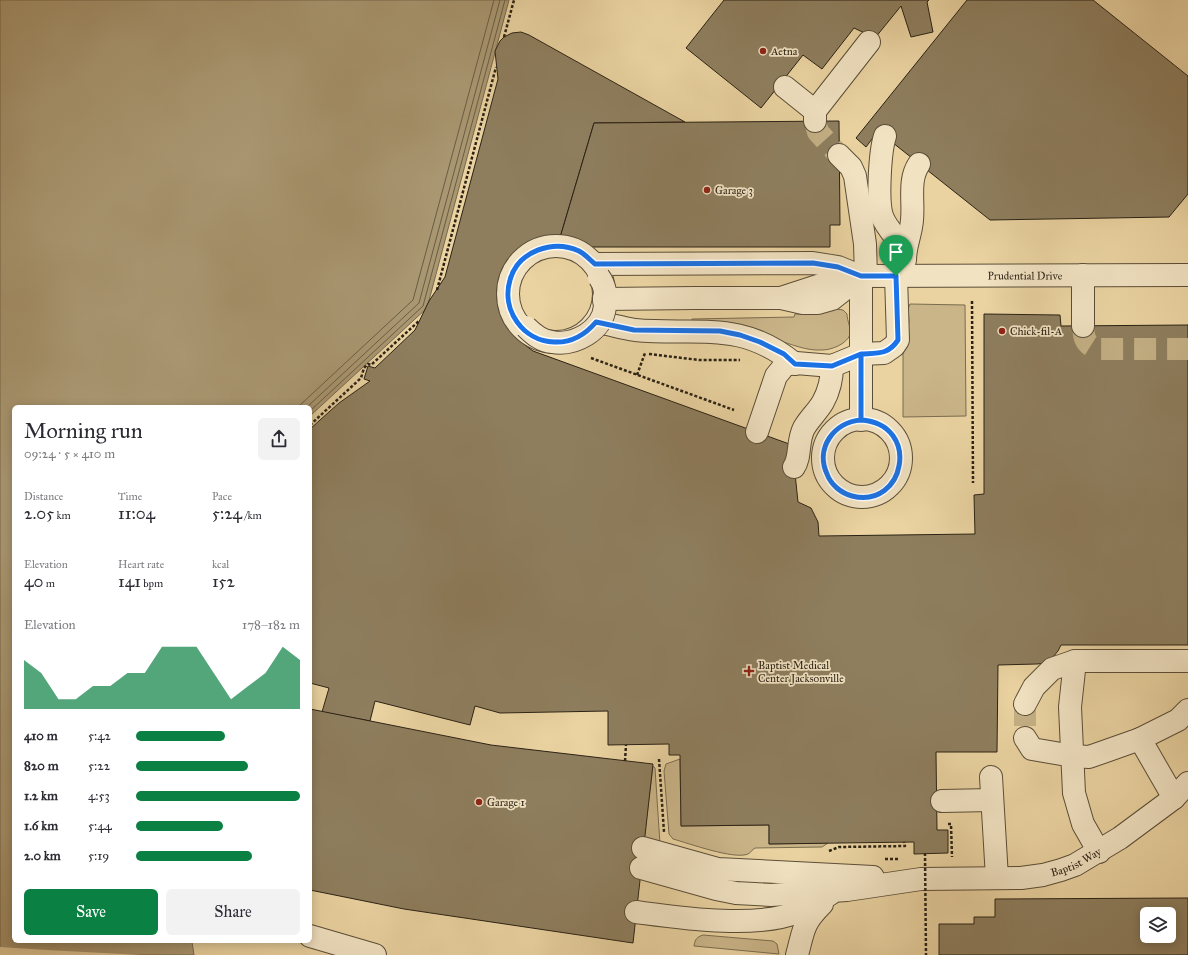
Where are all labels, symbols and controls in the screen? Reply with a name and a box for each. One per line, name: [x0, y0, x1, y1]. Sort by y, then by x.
place label: Aetna: [770, 45, 798, 58]
marker: Aetna: [758, 46, 768, 56]
place label: Garage 3: [715, 184, 753, 197]
marker: Garage 3: [702, 185, 712, 195]
pin: [879, 235, 913, 276]
icon: arrive: [885, 241, 907, 263]
street label: Prudential Drive: [987, 269, 1063, 282]
place label: Chick-fil-A: [1010, 325, 1063, 338]
marker: Chick-fil-A: [997, 326, 1007, 336]
text: Morning run: [24, 417, 143, 444]
button: share: [258, 418, 300, 460]
text: 09:24 · 5 × 410 m: [24, 446, 115, 462]
text: Distance: [24, 490, 63, 503]
text: Time: [118, 490, 142, 503]
text: Pace: [212, 490, 232, 503]
text: 2.05: [24, 503, 54, 524]
text: 11:04: [118, 503, 155, 524]
text: 5:24: [212, 503, 242, 524]
text: km: [54, 509, 71, 522]
text: /km: [242, 509, 262, 522]
text: Elevation: [24, 558, 68, 571]
text: Heart rate: [118, 558, 164, 571]
text: kcal: [212, 558, 229, 571]
text: 40: [24, 571, 43, 592]
text: 141: [118, 571, 141, 592]
text: 152: [212, 571, 235, 592]
text: m: [43, 577, 55, 590]
text: bpm: [141, 577, 163, 590]
text: Elevation: [24, 617, 76, 633]
text: 178–182 m: [242, 617, 300, 633]
place label: Baptist Medical Center Jacksonville: [758, 659, 844, 686]
marker: Baptist Medical Center Jacksonville: [743, 665, 755, 677]
text: 410 m: [24, 728, 58, 744]
text: 5:42: [88, 728, 111, 744]
text: 820 m: [24, 758, 59, 774]
text: 5:22: [88, 758, 110, 774]
text: 1.2 km: [24, 788, 58, 804]
text: 4:53: [88, 788, 110, 804]
place label: Garage 1: [487, 796, 525, 809]
marker: Garage 1: [474, 797, 484, 807]
text: 1.6 km: [24, 818, 58, 834]
text: 5:44: [88, 818, 112, 834]
street label: Baptist Way: [1049, 844, 1104, 879]
text: 2.0 km: [24, 848, 61, 864]
text: 5:19: [88, 848, 109, 864]
button: Save: [24, 889, 158, 935]
button: Share: [166, 889, 300, 935]
map controls: [1140, 907, 1176, 943]
button: layers: [1140, 907, 1176, 943]

